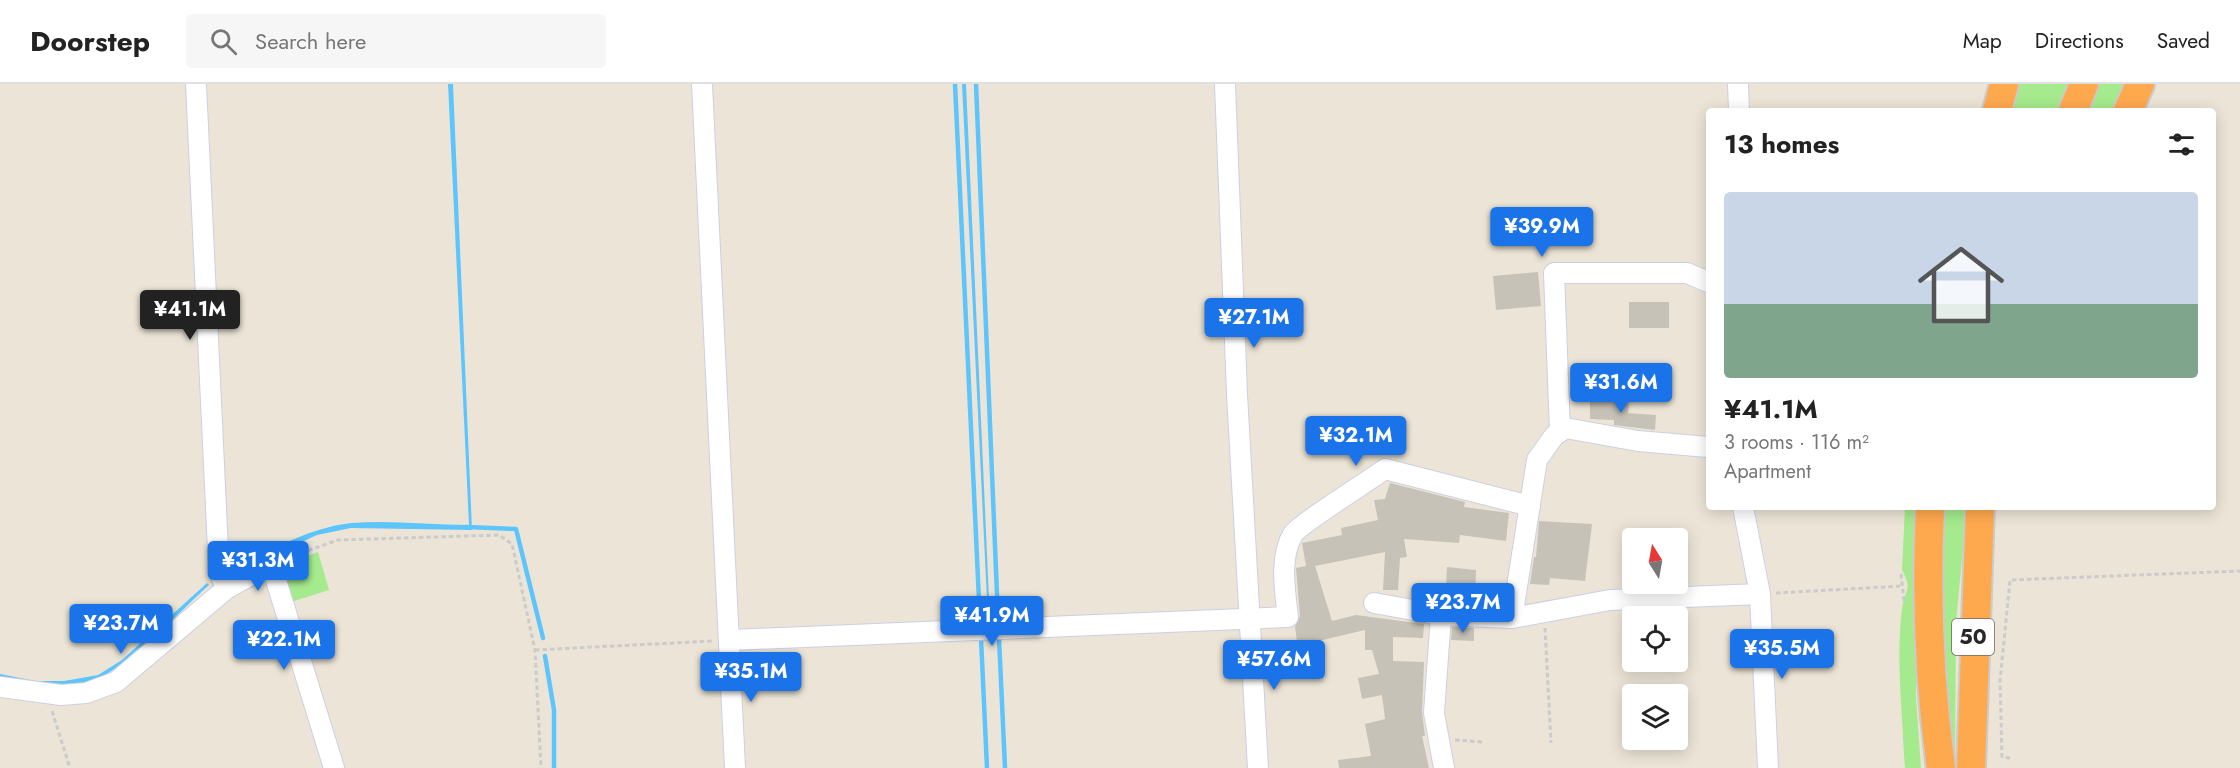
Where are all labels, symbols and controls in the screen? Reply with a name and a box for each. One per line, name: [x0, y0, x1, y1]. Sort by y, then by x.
search box: [186, 14, 606, 68]
text: Doorstep: [30, 21, 150, 62]
icon: search: [207, 25, 240, 58]
text: Search here: [255, 25, 366, 57]
text: Map: [1963, 26, 2002, 56]
text: Directions: [2035, 26, 2124, 56]
text: Saved: [2157, 26, 2210, 56]
text: 13 homes: [1724, 125, 1839, 163]
icon: filters: [2165, 128, 2198, 161]
pin: ¥39.9M: [1493, 207, 1591, 258]
text: ¥39.9M: [1504, 212, 1580, 241]
icon: home: [1907, 231, 2015, 339]
pin: ¥41.1M: [141, 290, 239, 341]
text: ¥41.1M: [154, 295, 226, 324]
pin: ¥27.1M: [1205, 298, 1303, 349]
text: ¥27.1M: [1219, 303, 1290, 332]
pin: ¥31.6M: [1572, 363, 1670, 414]
text: ¥31.6M: [1584, 368, 1658, 397]
text: ¥41.1M: [1724, 390, 1818, 428]
pin: ¥32.1M: [1307, 416, 1405, 467]
text: ¥32.1M: [1319, 421, 1393, 450]
text: 3 rooms · 116 m²: [1724, 428, 1869, 457]
text: Apartment: [1724, 457, 1811, 486]
north arrow: [1622, 528, 1688, 594]
map controls: [1622, 528, 1688, 750]
pin: ¥31.3M: [209, 541, 307, 592]
text: ¥31.3M: [222, 546, 294, 575]
pin: ¥23.7M: [1414, 583, 1512, 634]
text: ¥23.7M: [1426, 588, 1500, 617]
pin: ¥41.9M: [943, 596, 1041, 647]
text: ¥41.9M: [954, 601, 1030, 630]
pin: ¥23.7M: [72, 604, 170, 655]
button: locate: [1622, 606, 1688, 672]
text: ¥23.7M: [84, 609, 158, 638]
road number: 50: [1952, 619, 1994, 655]
pin: ¥22.1M: [235, 620, 333, 671]
text: ¥22.1M: [247, 625, 321, 654]
pin: ¥35.5M: [1733, 629, 1831, 680]
text: ¥35.5M: [1744, 634, 1820, 663]
pin: ¥57.6M: [1225, 640, 1323, 691]
text: ¥57.6M: [1237, 645, 1311, 674]
pin: ¥35.1M: [702, 652, 800, 703]
text: ¥35.1M: [714, 657, 788, 686]
button: layers: [1622, 684, 1688, 750]

